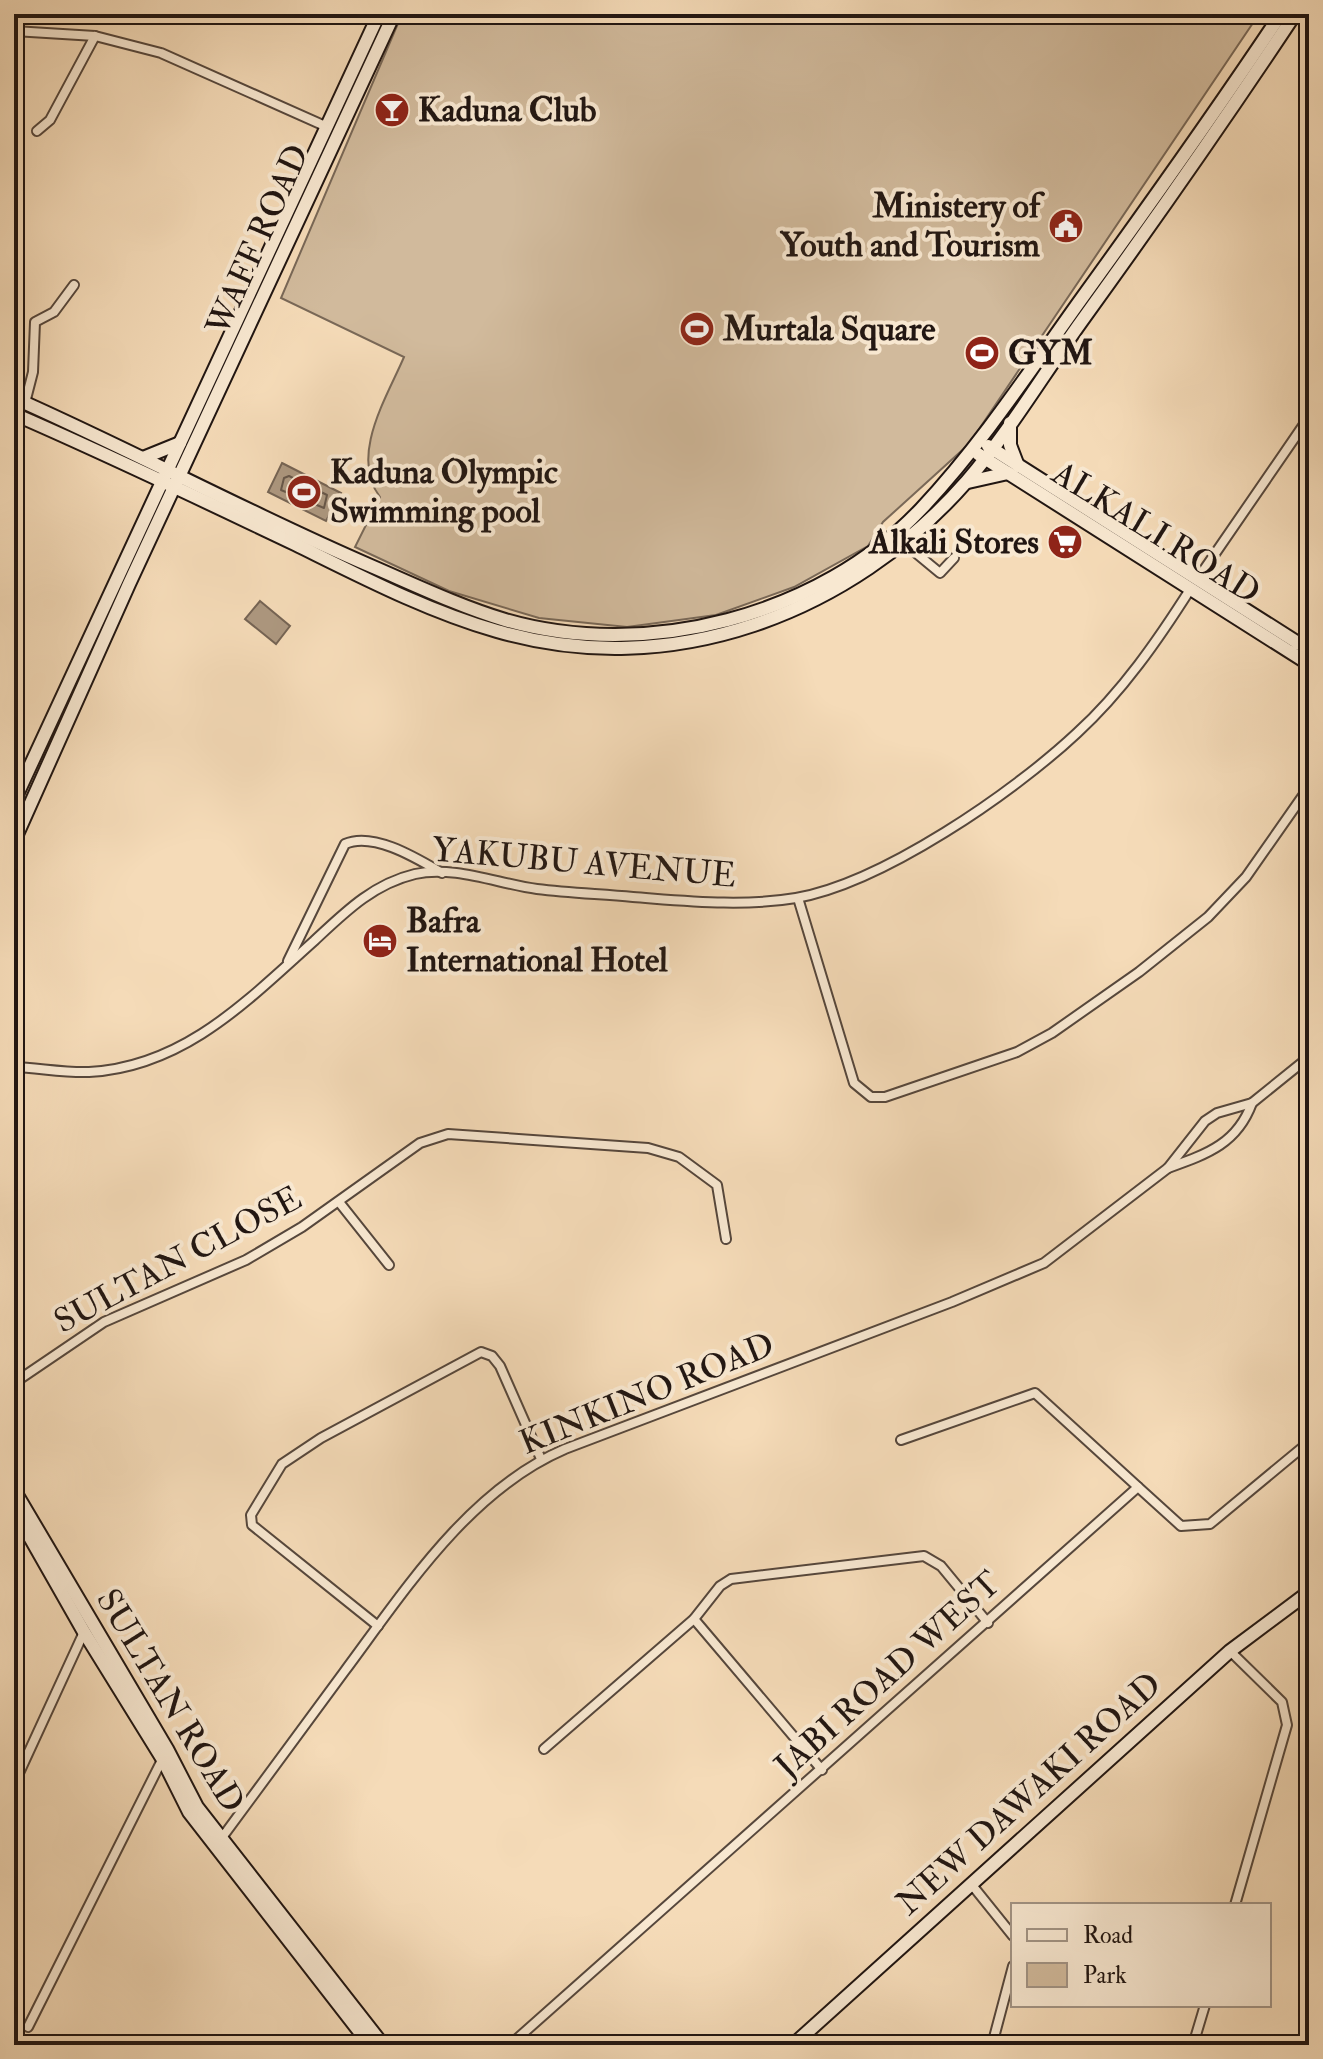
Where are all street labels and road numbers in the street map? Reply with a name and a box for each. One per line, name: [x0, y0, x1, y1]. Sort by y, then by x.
street label: WAFF ROAD: [196, 138, 319, 343]
street label: ALKALI ROAD: [1043, 451, 1268, 614]
street label: YAKUBU AVENUE: [430, 828, 738, 898]
street label: SULTAN CLOSE: [47, 1177, 309, 1343]
street label: KINKINO ROAD: [514, 1323, 780, 1465]
street label: JABI ROAD WEST: [765, 1562, 1010, 1788]
street label: SULTAN ROAD: [86, 1581, 254, 1821]
street label: NEW DAWAKI ROAD: [887, 1663, 1171, 1925]

